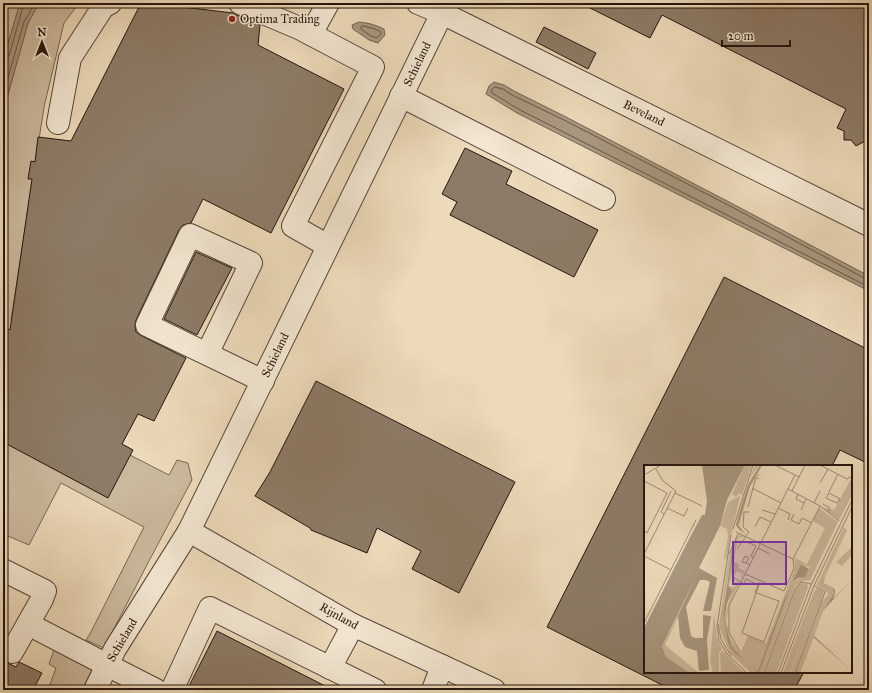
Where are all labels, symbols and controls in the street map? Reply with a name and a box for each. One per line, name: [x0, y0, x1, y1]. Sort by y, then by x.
place label: Optima Trading: [240, 12, 320, 27]
marker: Optima Trading: [227, 14, 237, 24]
north arrow: [22, 22, 62, 62]
scale bar: [722, 22, 790, 48]
text: N: [37, 26, 47, 39]
text: 20 m: [728, 29, 754, 43]
street label: Schieland: [400, 39, 434, 89]
street label: Beveland: [621, 97, 667, 129]
street label: Schieland: [258, 330, 292, 380]
inset map: [644, 465, 852, 673]
street label: Rijnland: [317, 600, 361, 632]
street label: Schieland: [104, 616, 140, 664]

